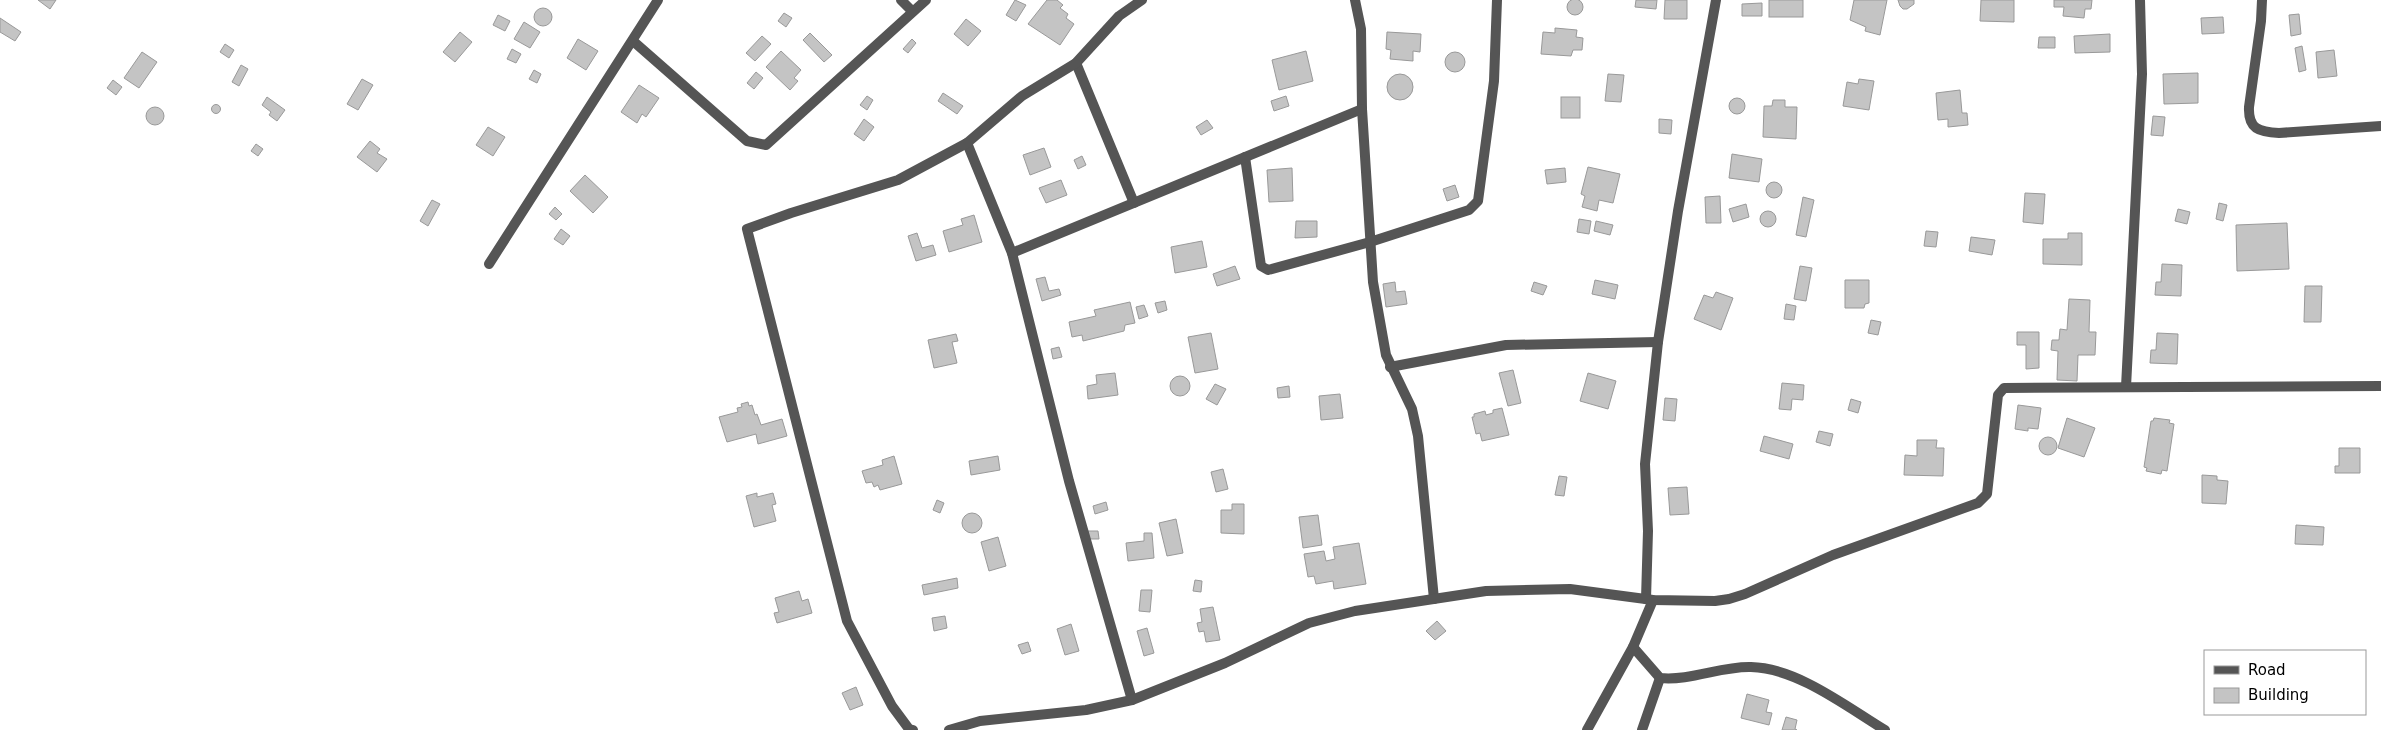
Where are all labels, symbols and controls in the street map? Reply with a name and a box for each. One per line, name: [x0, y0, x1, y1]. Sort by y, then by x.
legend: [2204, 650, 2366, 715]
text: Road: [2248, 661, 2286, 679]
text: Building: [2248, 686, 2309, 704]

